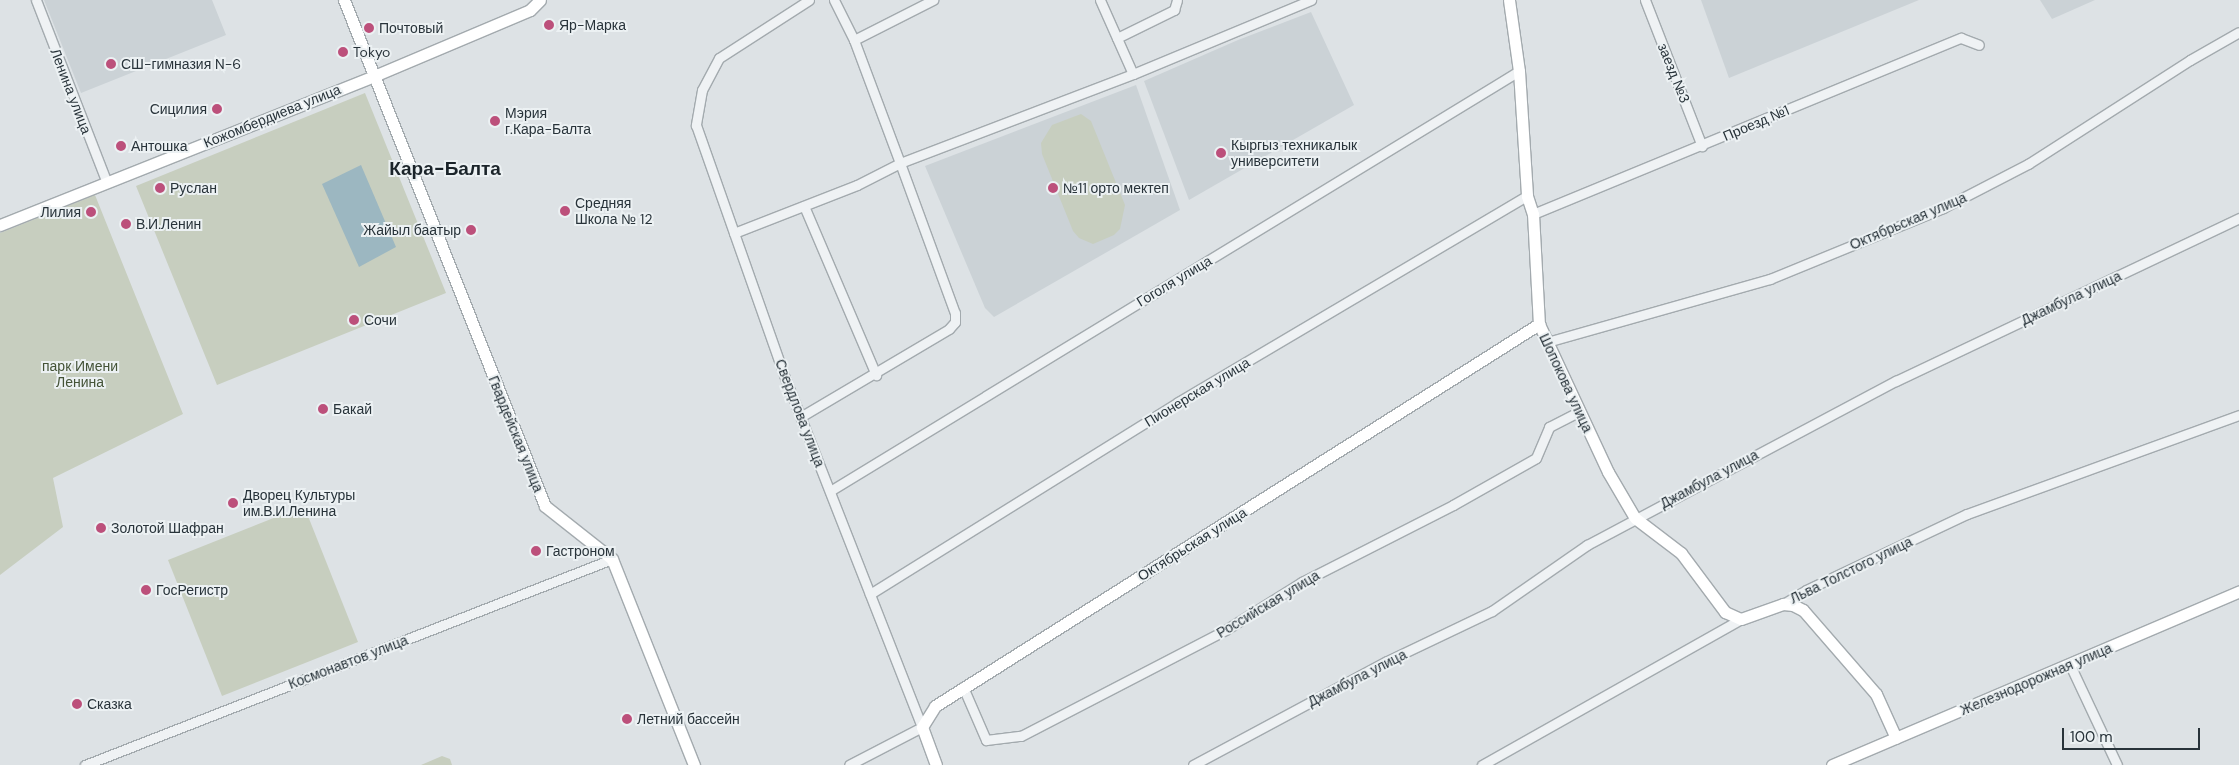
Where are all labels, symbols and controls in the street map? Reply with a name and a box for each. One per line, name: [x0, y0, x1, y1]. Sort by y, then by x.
place label: Яр-Марка: [559, 17, 626, 33]
marker: Яр-Марка: [543, 19, 555, 31]
place label: Почтовый: [379, 20, 443, 36]
marker: Почтовый: [363, 22, 375, 34]
street label: заезд №3: [1654, 41, 1694, 105]
place label: Tokyo: [353, 44, 390, 60]
street label: Ленина улица: [47, 46, 95, 136]
marker: Tokyo: [337, 46, 349, 58]
place label: СШ-гимназия N-6: [121, 56, 241, 72]
marker: СШ-гимназия N-6: [105, 58, 117, 70]
street label: Кожомбердиева улица: [201, 81, 343, 151]
place label: Сицилия: [150, 101, 207, 117]
street label: Проезд №1: [1720, 101, 1792, 145]
marker: Сицилия: [211, 103, 223, 115]
place label: Мэрия г.Кара-Балта: [505, 105, 591, 138]
marker: Мэрия г.Кара-Балта: [489, 115, 501, 127]
place label: Кыргыз техникалык университети: [1231, 137, 1357, 170]
place label: Антошка: [131, 138, 188, 154]
marker: Антошка: [115, 140, 127, 152]
marker: Кыргыз техникалык университети: [1215, 147, 1227, 159]
district label: Кара-Балта: [389, 158, 501, 180]
place label: Руслан: [170, 180, 217, 196]
place label: №11 орто мектеп: [1063, 180, 1169, 196]
marker: Руслан: [154, 182, 166, 194]
marker: №11 орто мектеп: [1047, 182, 1059, 194]
street label: Октябрьская улица: [1847, 189, 1969, 253]
place label: Средняя Школа № 12: [575, 195, 652, 228]
place label: Лилия: [40, 204, 81, 220]
marker: Средняя Школа № 12: [559, 205, 571, 217]
marker: Лилия: [85, 206, 97, 218]
place label: В.И.Ленин: [136, 216, 201, 232]
marker: В.И.Ленин: [120, 218, 132, 230]
place label: Жайыл баатыр: [363, 222, 461, 238]
marker: Жайыл баатыр: [465, 224, 477, 236]
street label: Гоголя улица: [1133, 252, 1215, 310]
street label: Джамбула улица: [2018, 267, 2124, 329]
place label: Сочи: [364, 312, 397, 328]
marker: Сочи: [348, 314, 360, 326]
street label: Шопокова улица: [1536, 331, 1596, 435]
street label: Пионерская улица: [1141, 354, 1253, 430]
street label: Свердлова улица: [772, 357, 828, 469]
park label: парк Имени Ленина: [42, 358, 118, 391]
street label: Гвардейская улица: [485, 373, 547, 495]
place label: Бакай: [333, 401, 372, 417]
marker: Бакай: [317, 403, 329, 415]
street label: Джамбула улица: [1657, 446, 1761, 512]
place label: Дворец Культуры им.В.И.Ленина: [243, 487, 355, 520]
marker: Дворец Культуры им.В.И.Ленина: [227, 497, 239, 509]
street label: Октябрьская улица: [1134, 504, 1250, 584]
place label: Золотой Шафран: [111, 520, 224, 536]
marker: Золотой Шафран: [95, 522, 107, 534]
street label: Льва Толстого улица: [1787, 533, 1915, 607]
place label: Гастроном: [546, 543, 615, 559]
marker: Гастроном: [530, 545, 542, 557]
street label: Российская улица: [1213, 567, 1323, 641]
place label: ГосРегистр: [156, 582, 228, 598]
marker: ГосРегистр: [140, 584, 152, 596]
street label: Космонавтов улица: [286, 631, 410, 693]
street label: Железнодорожная улица: [1958, 639, 2114, 719]
street label: Джамбула улица: [1305, 646, 1409, 710]
place label: Сказка: [87, 696, 132, 712]
marker: Сказка: [71, 698, 83, 710]
place label: Летний бассейн: [637, 711, 740, 727]
marker: Летний бассейн: [621, 713, 633, 725]
scale bar: [2064, 718, 2202, 750]
text: 100 m: [2070, 727, 2113, 747]

